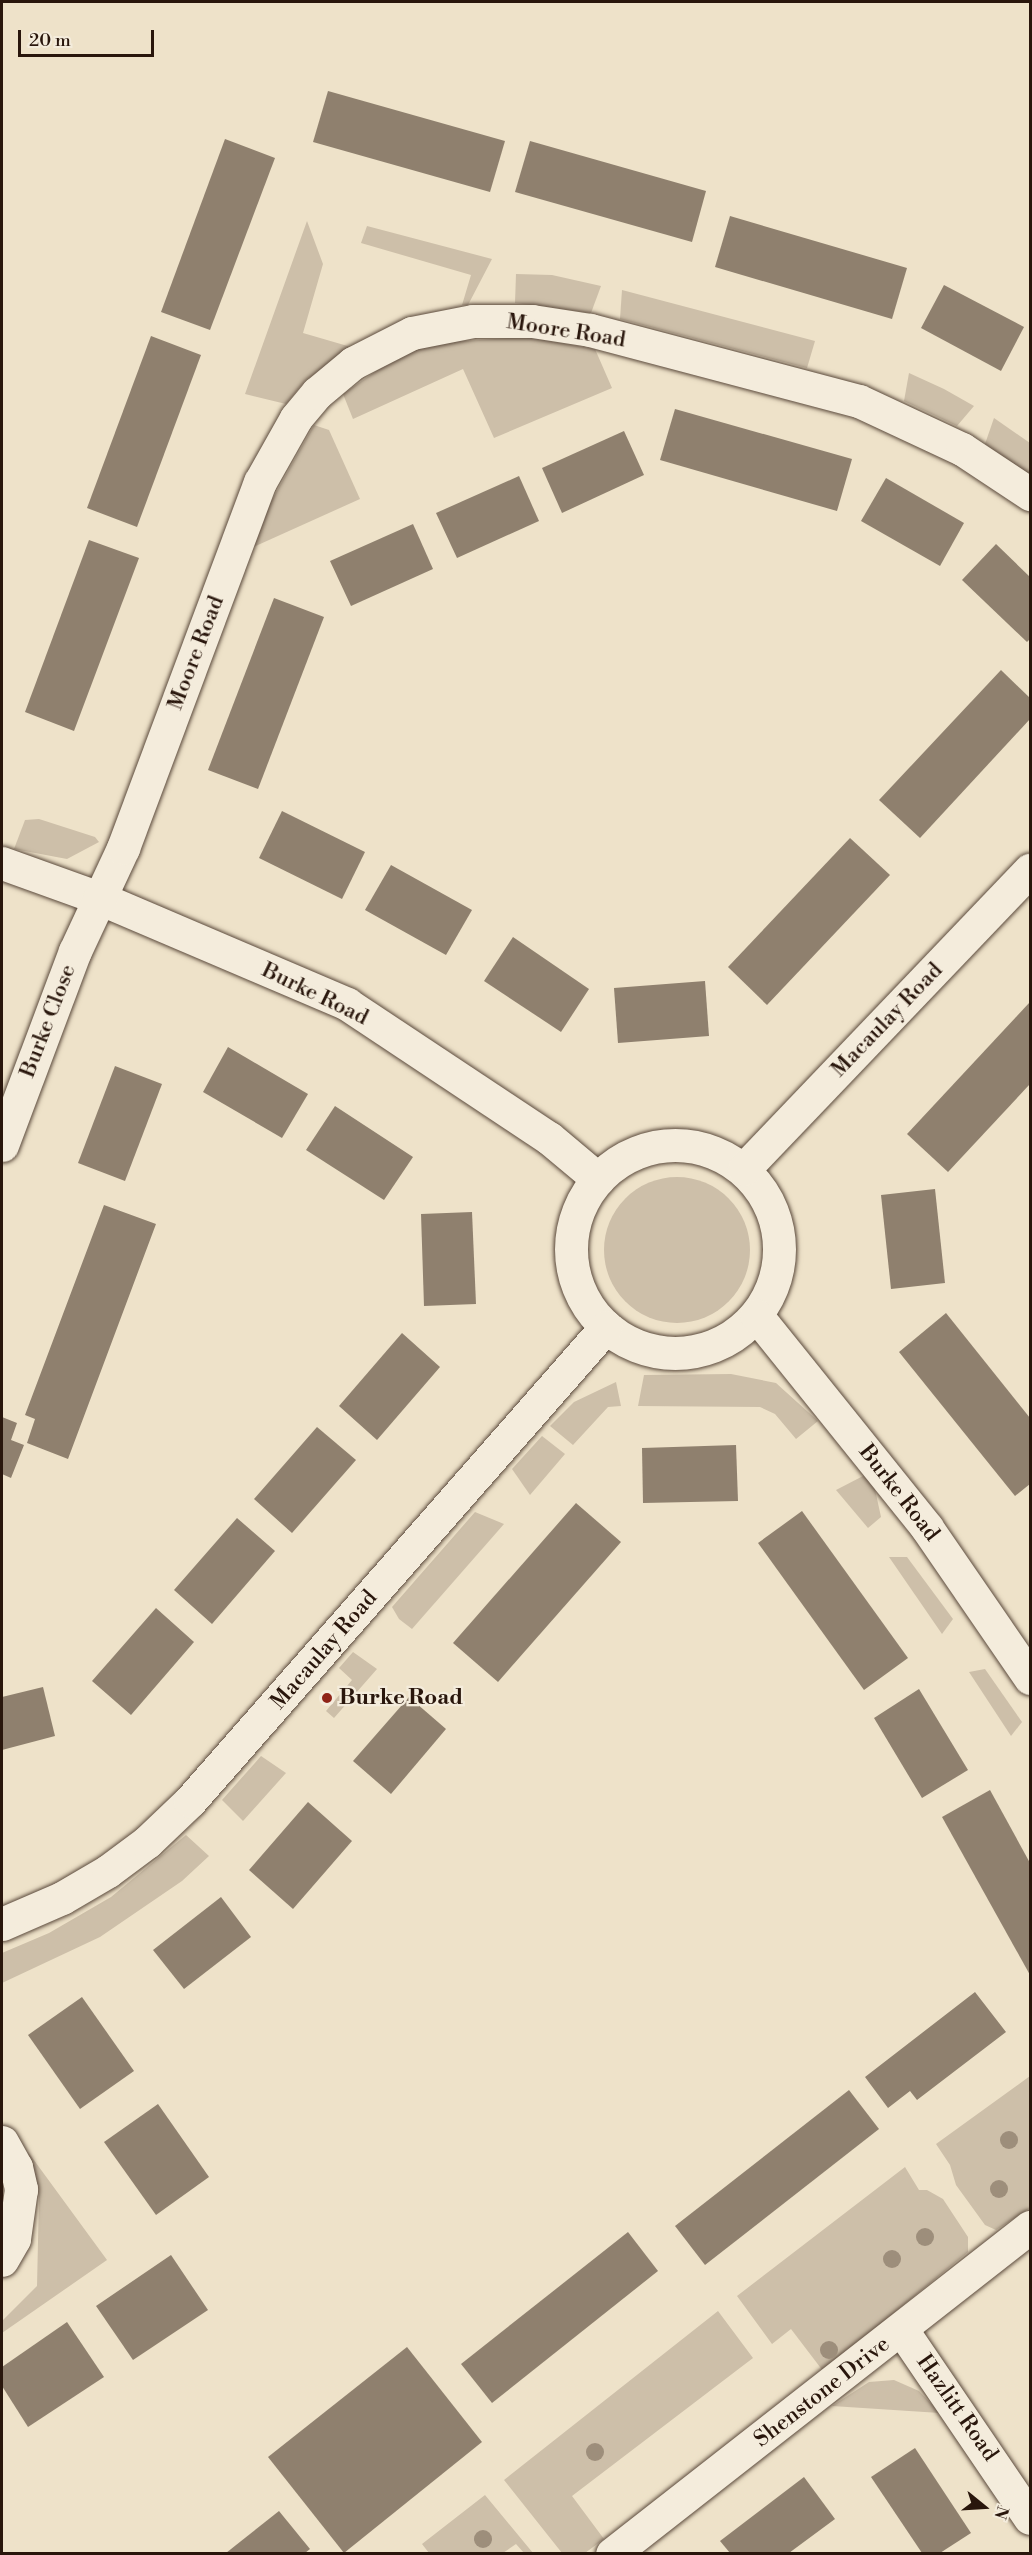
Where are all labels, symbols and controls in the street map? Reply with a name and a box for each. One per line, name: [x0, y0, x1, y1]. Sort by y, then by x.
scale bar: [21, 18, 158, 56]
text: 20 m: [29, 29, 71, 52]
street label: Moore Road: [505, 309, 627, 353]
street label: Moore Road: [162, 592, 230, 714]
street label: Burke Road: [257, 957, 373, 1031]
street label: Macaulay Road: [826, 957, 948, 1083]
street label: Burke Close: [14, 961, 82, 1081]
street label: Burke Road: [853, 1439, 945, 1547]
street label: Macaulay Road: [265, 1585, 383, 1715]
place label: Burke Road: [339, 1685, 463, 1711]
marker: Burke Road: [320, 1691, 334, 1705]
street label: Shenstone Drive: [749, 2331, 895, 2453]
street label: Hazlitt Road: [911, 2350, 1003, 2466]
north arrow: [954, 2477, 1014, 2537]
text: N: [990, 2503, 1013, 2522]

